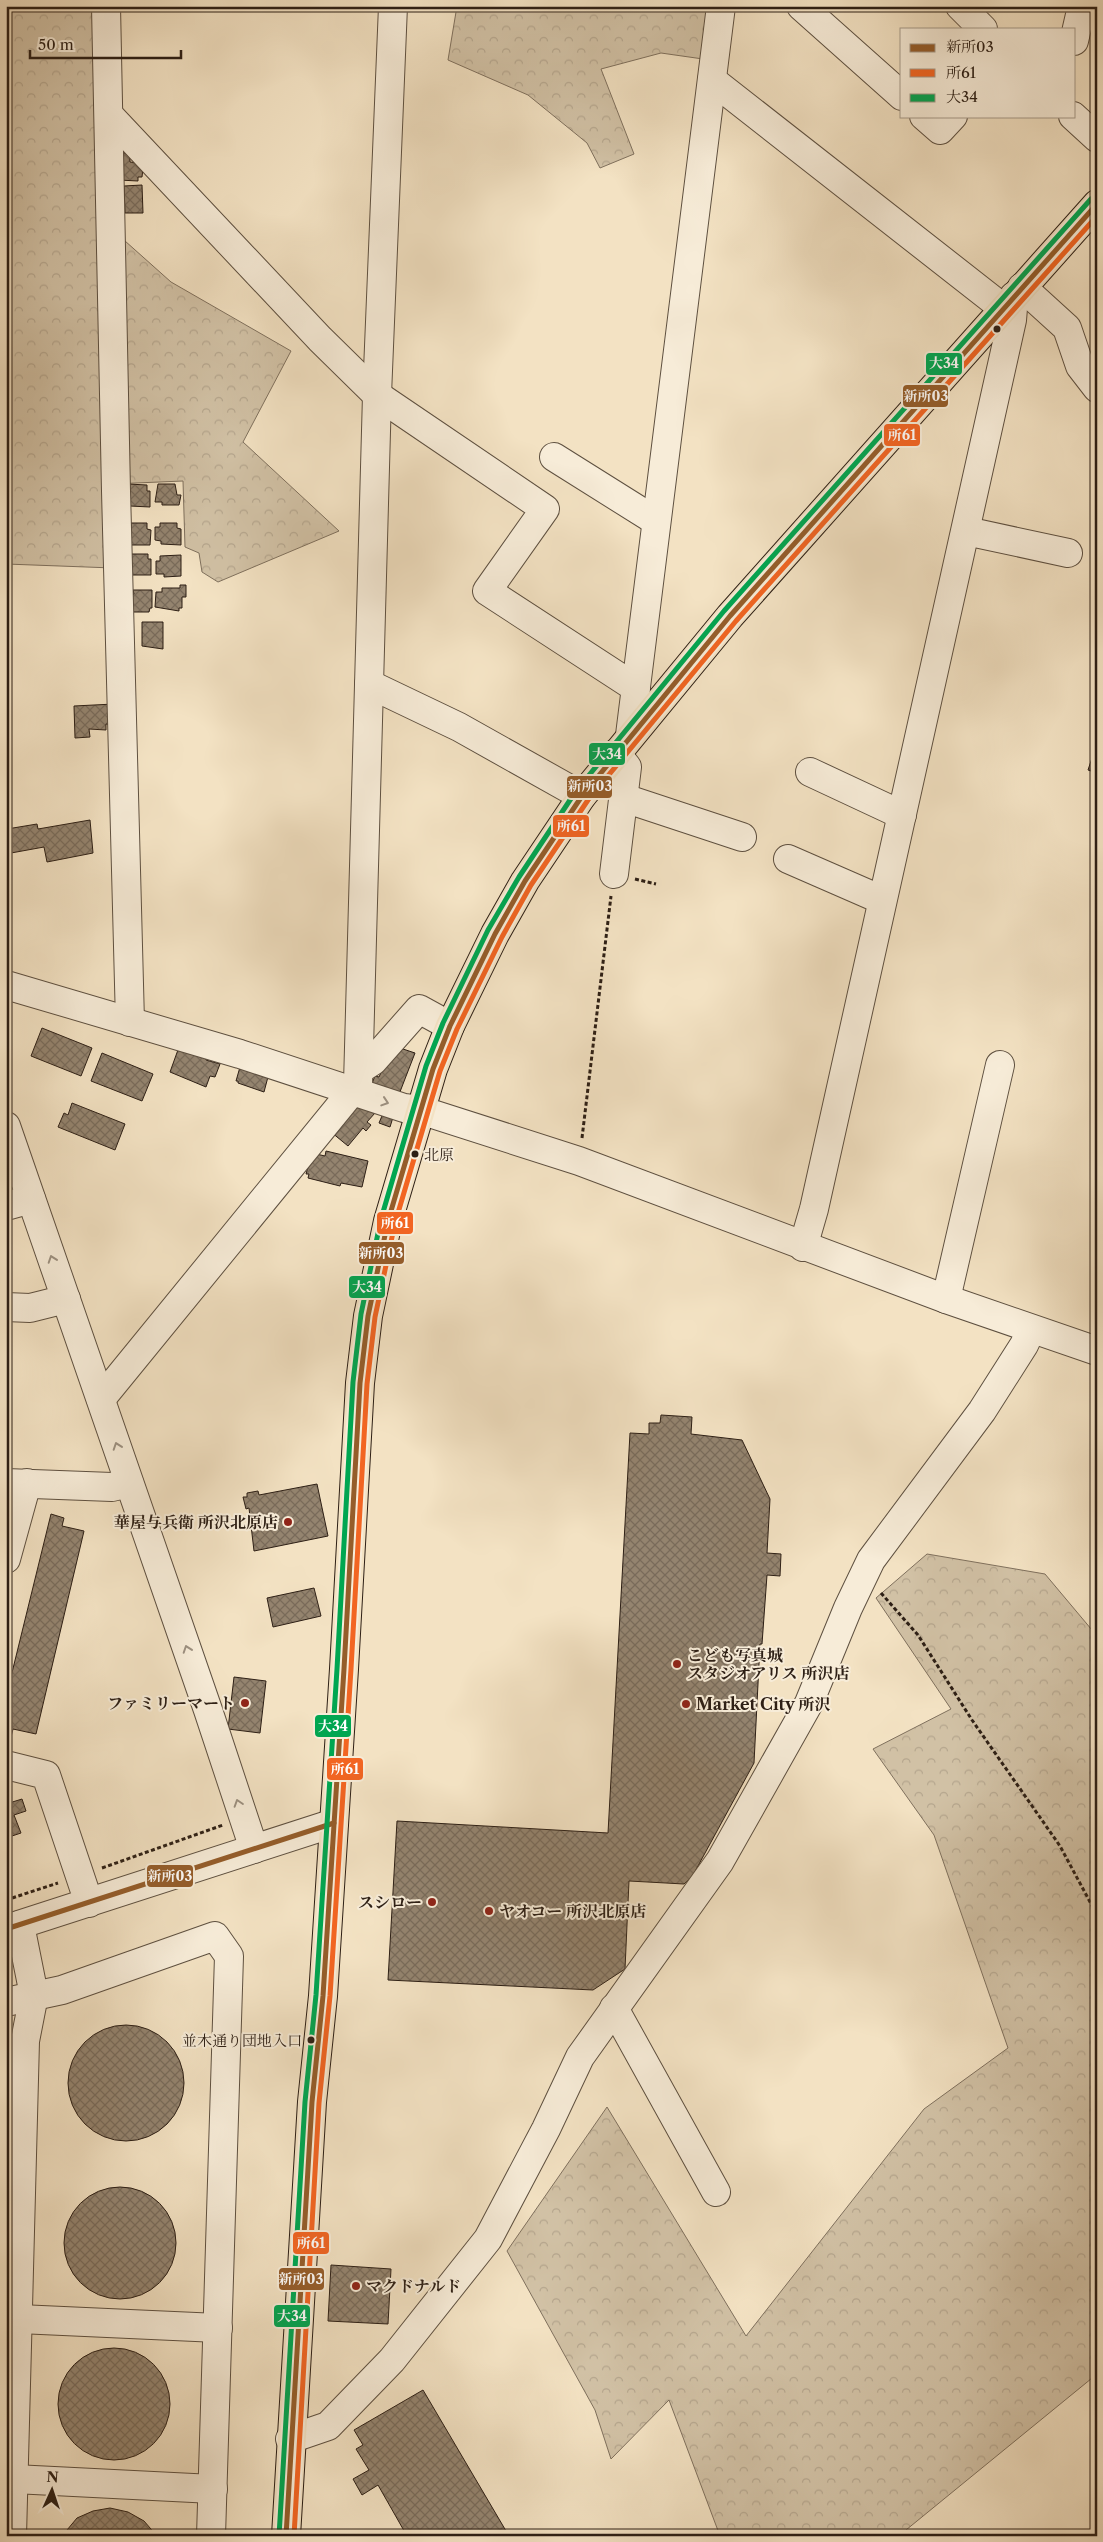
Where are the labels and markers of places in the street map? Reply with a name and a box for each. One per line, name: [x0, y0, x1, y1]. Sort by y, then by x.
unlabelled marker: [992, 324, 1002, 334]
place label: 北原: [424, 1145, 454, 1164]
marker: 北原: [410, 1149, 420, 1159]
place label: 華屋与兵衛 所沢北原店: [114, 1512, 278, 1532]
marker: 華屋与兵衛 所沢北原店: [282, 1516, 294, 1528]
place label: こども写真城 スタジオアリス 所沢店: [687, 1645, 850, 1683]
marker: こども写真城 スタジオアリス 所沢店: [671, 1658, 683, 1670]
place label: ファミリーマート: [107, 1693, 235, 1713]
place label: Market City 所沢: [696, 1694, 830, 1714]
marker: ファミリーマート: [239, 1697, 251, 1709]
marker: Market City 所沢: [680, 1698, 692, 1710]
place label: スシロー: [358, 1892, 422, 1912]
marker: スシロー: [426, 1896, 438, 1908]
place label: ヤオコー 所沢北原店: [499, 1901, 646, 1921]
marker: ヤオコー 所沢北原店: [483, 1905, 495, 1917]
place label: 並木通り団地入口: [182, 2031, 302, 2050]
marker: 並木通り団地入口: [306, 2035, 316, 2045]
place label: マクドナルド: [366, 2276, 461, 2296]
marker: マクドナルド: [350, 2280, 362, 2292]

